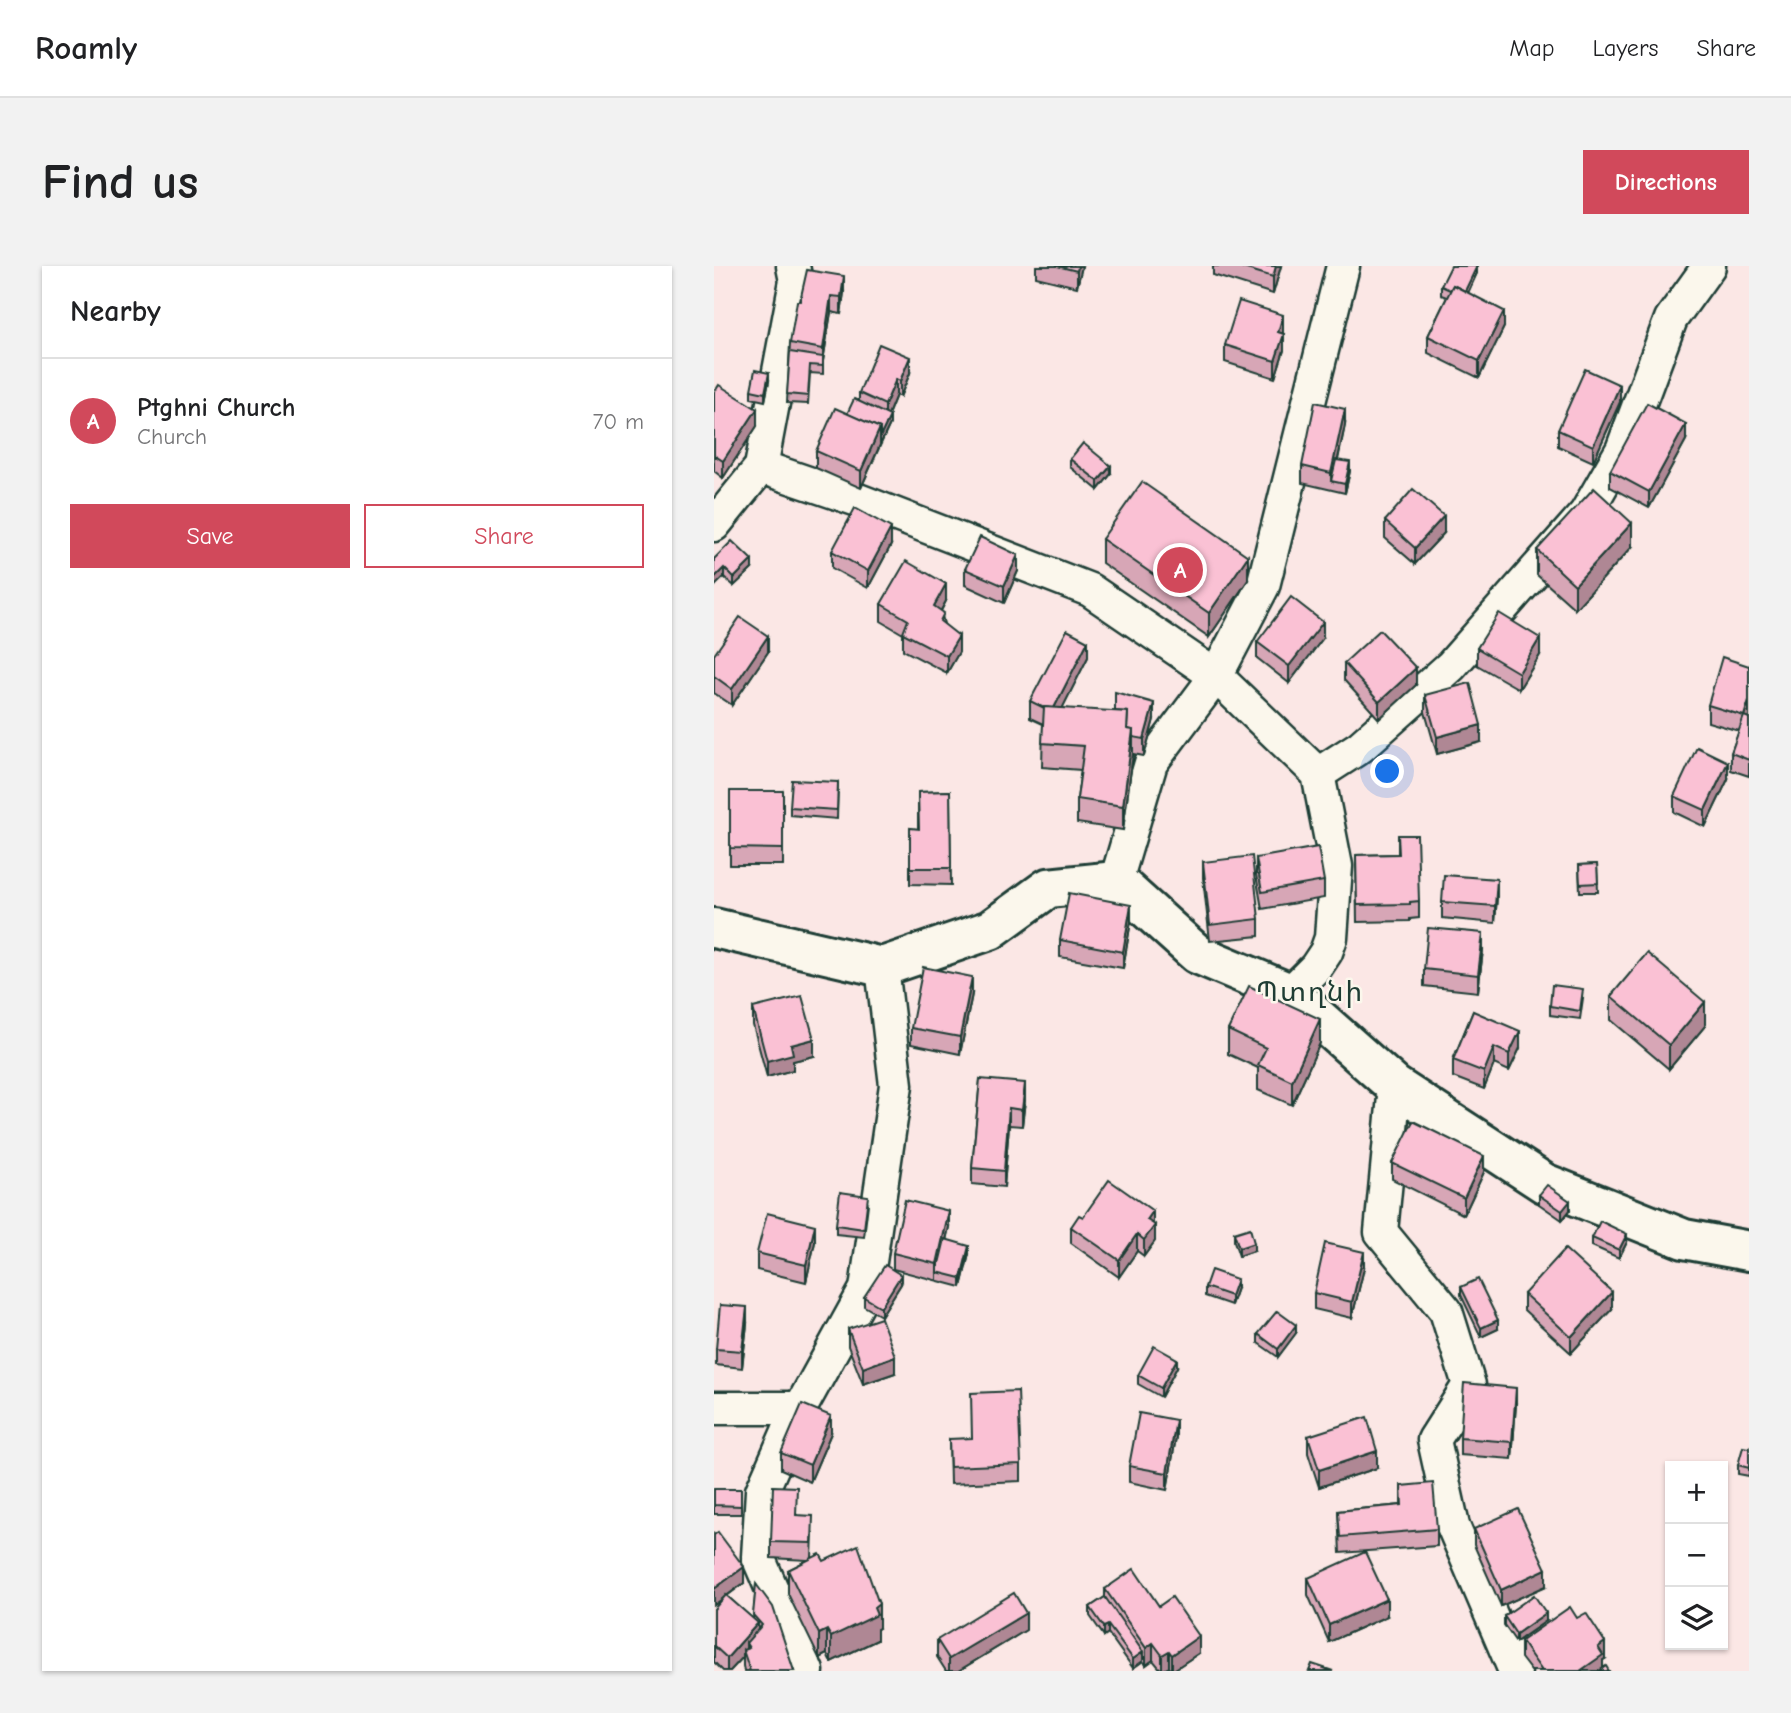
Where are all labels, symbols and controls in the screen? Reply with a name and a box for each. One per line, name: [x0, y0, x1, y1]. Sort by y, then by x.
text: Roamly: [35, 29, 137, 67]
text: Map: [1509, 34, 1555, 62]
text: Layers: [1593, 34, 1658, 62]
text: Share: [1696, 34, 1756, 62]
button: Directions: [1583, 150, 1749, 214]
text: Find us: [42, 154, 198, 210]
text: Nearby: [70, 294, 161, 329]
text: Ptghni Church: [137, 393, 295, 423]
text: A: [87, 408, 99, 435]
text: 70 m: [592, 408, 644, 435]
text: Church: [137, 423, 207, 450]
button: Save: [70, 504, 350, 568]
button: Share: [364, 504, 644, 568]
pin: A: [1157, 544, 1203, 596]
your location: [1370, 754, 1404, 788]
district label: Պտղնի: [1256, 976, 1364, 1008]
map controls: [1665, 1461, 1728, 1650]
button: +: [1665, 1461, 1728, 1524]
button: −: [1665, 1524, 1728, 1587]
button: layers: [1665, 1587, 1728, 1650]

